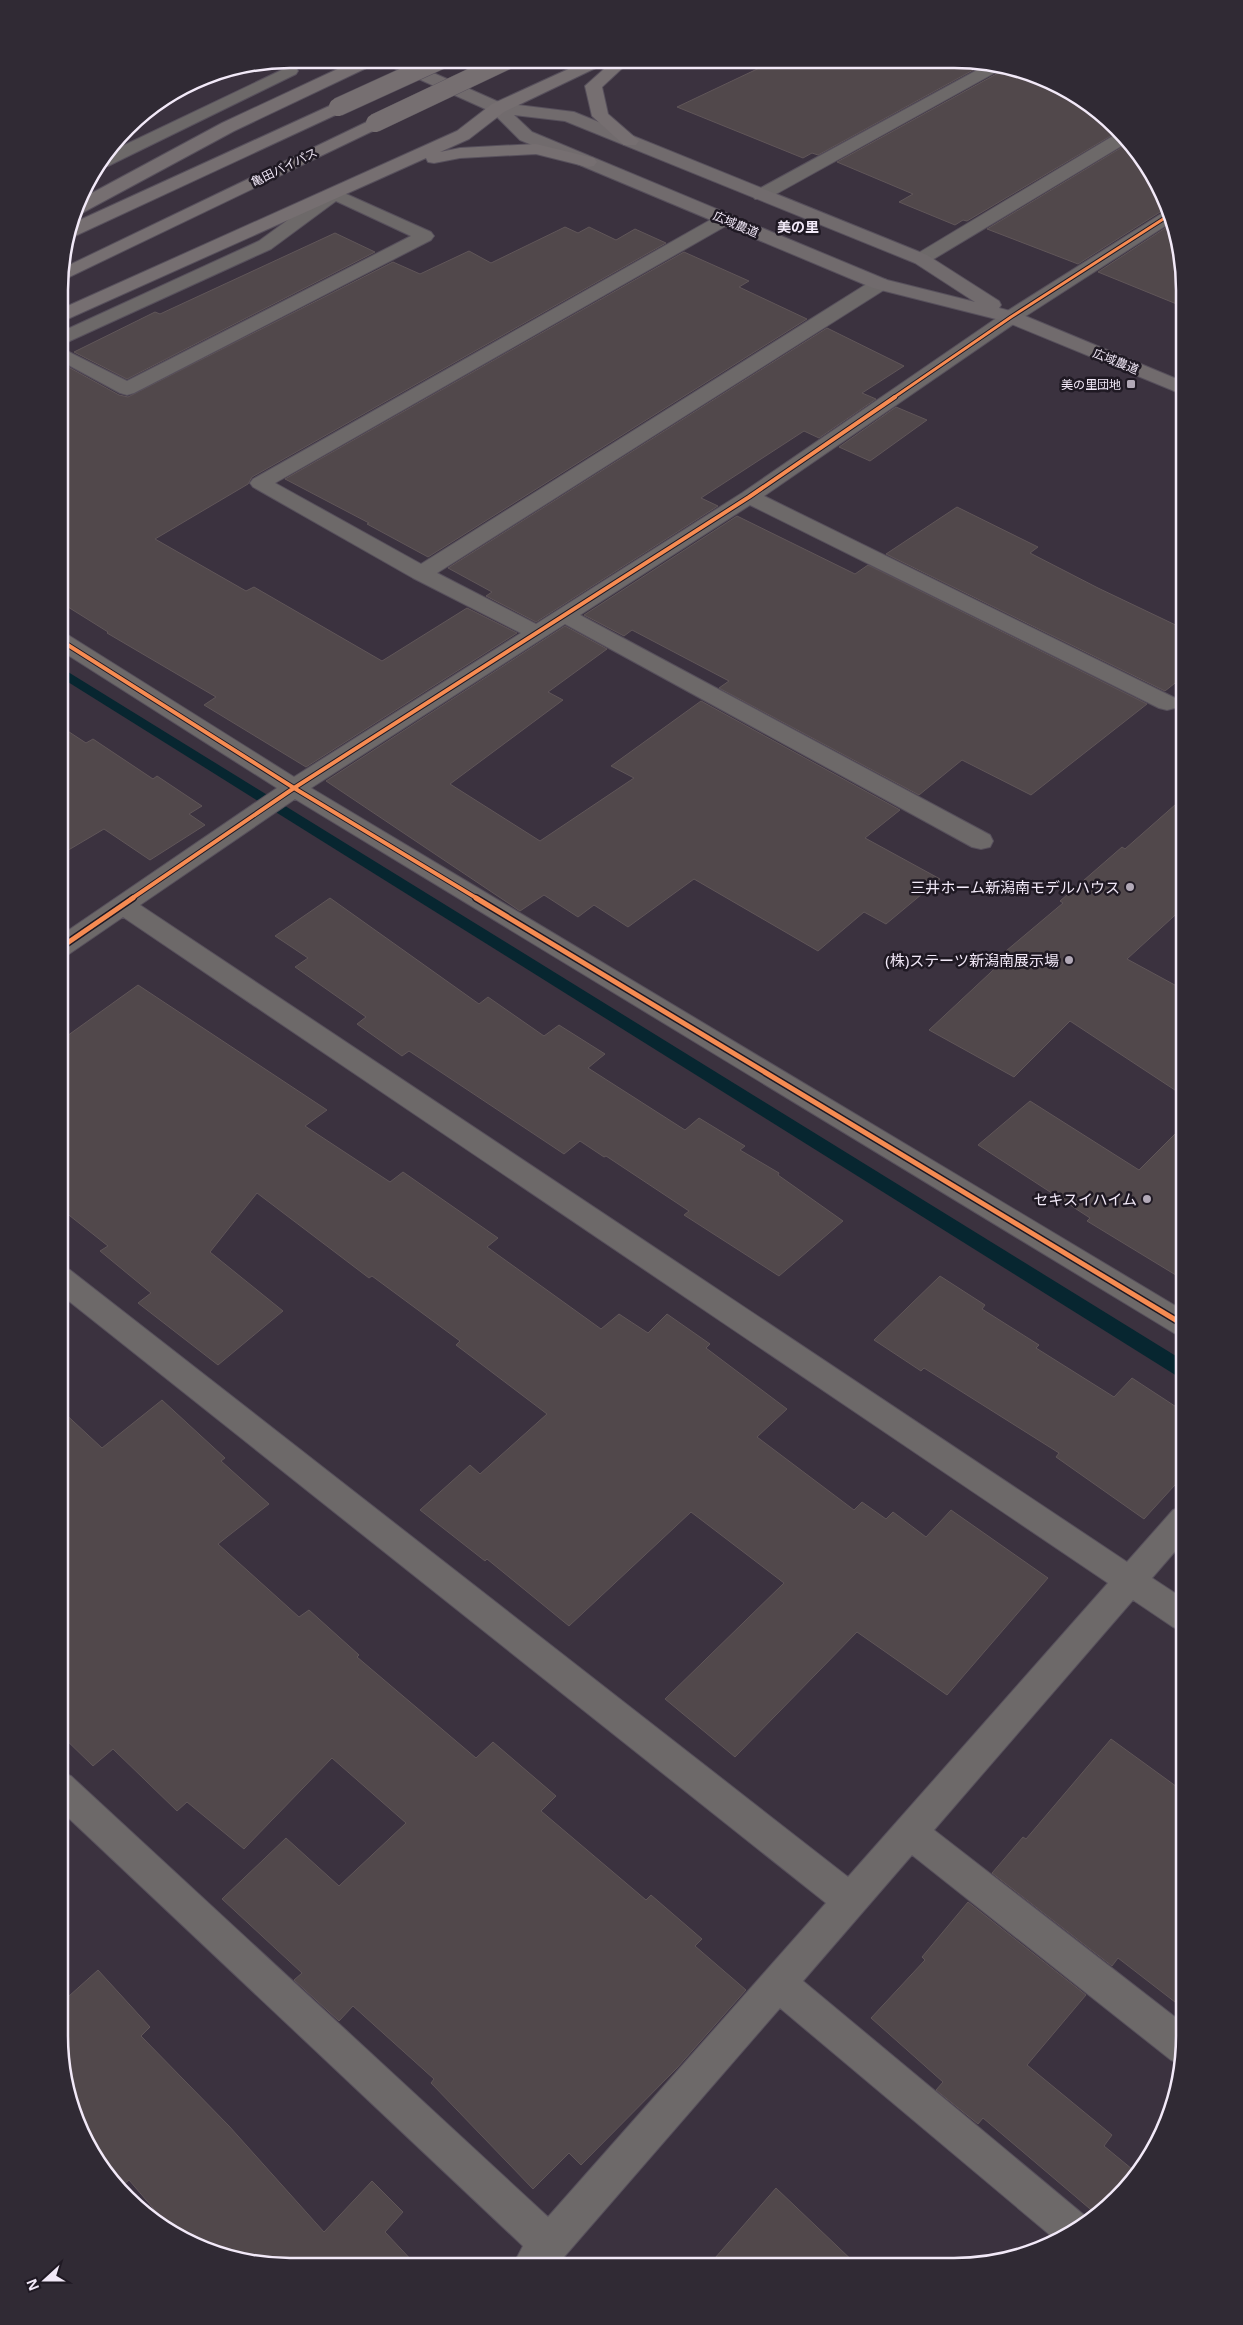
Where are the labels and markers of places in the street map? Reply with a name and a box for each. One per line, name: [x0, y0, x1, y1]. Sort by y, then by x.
place label: 美の里団地: [1061, 376, 1121, 393]
marker: 美の里団地: [1125, 378, 1137, 390]
place label: 三井ホーム新潟南モデルハウス: [910, 877, 1120, 897]
marker: 三井ホーム新潟南モデルハウス: [1124, 881, 1136, 893]
place label: (株)ステーツ新潟南展示場: [885, 950, 1059, 970]
marker: (株)ステーツ新潟南展示場: [1063, 954, 1075, 966]
place label: セキスイハイム: [1033, 1189, 1137, 1209]
marker: セキスイハイム: [1141, 1193, 1153, 1205]

